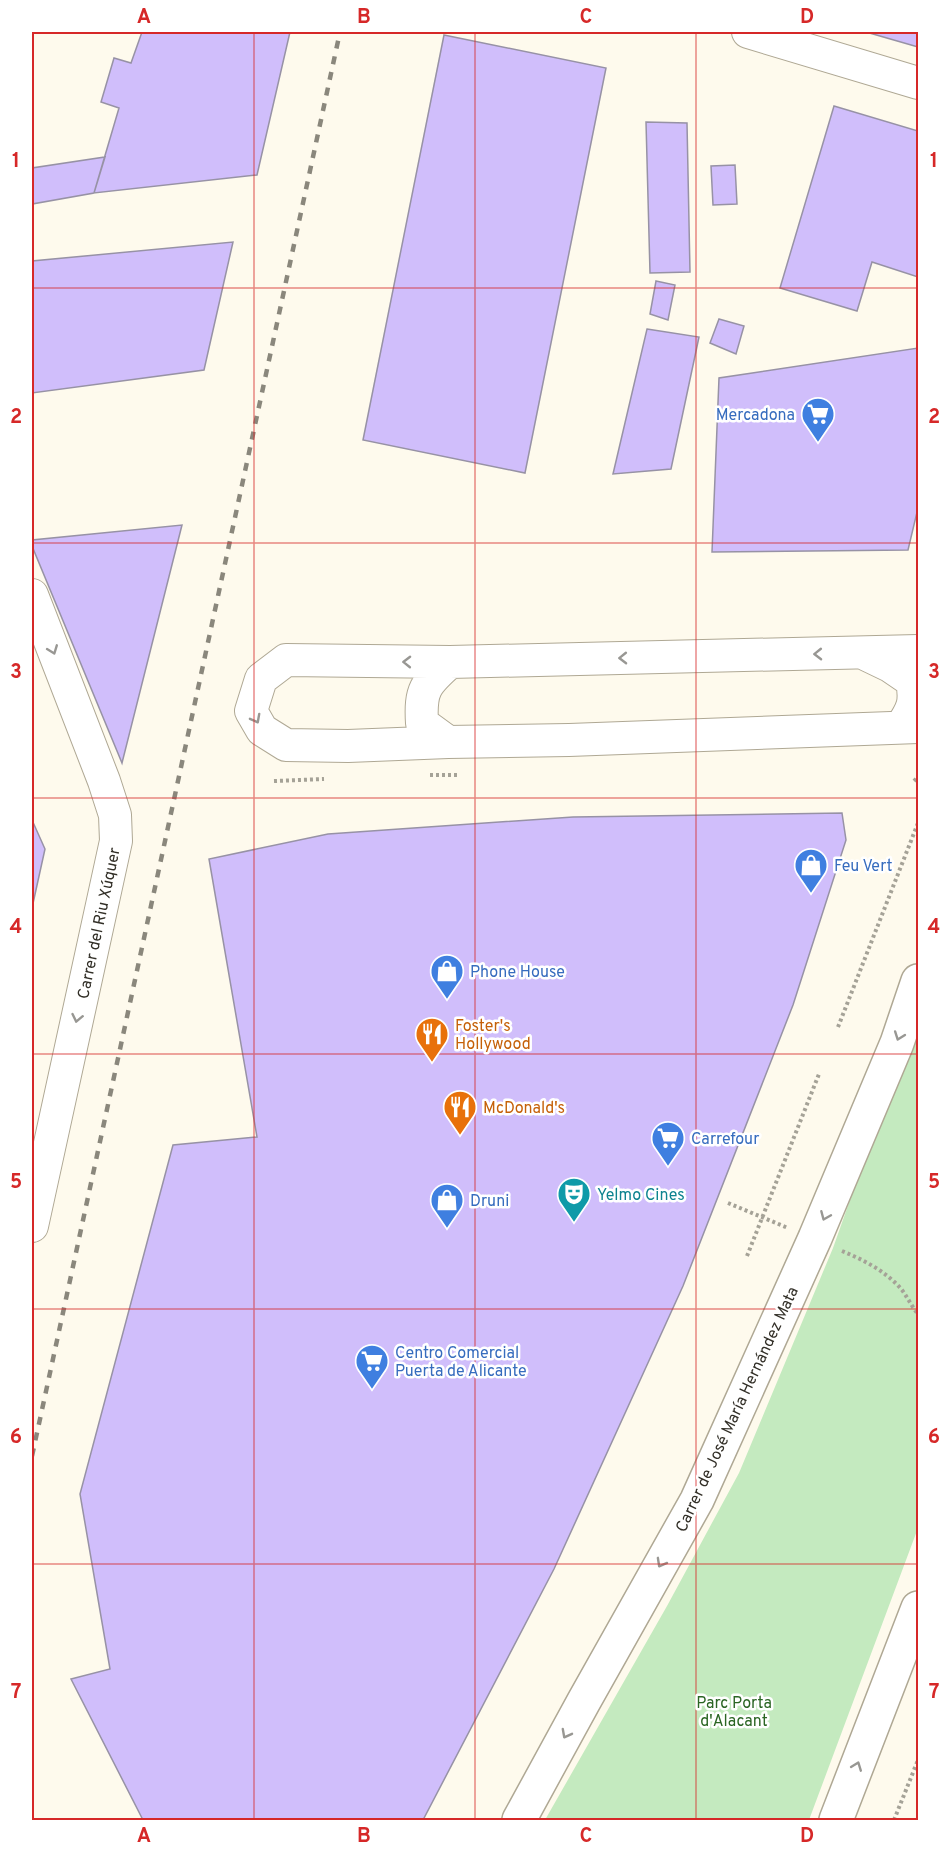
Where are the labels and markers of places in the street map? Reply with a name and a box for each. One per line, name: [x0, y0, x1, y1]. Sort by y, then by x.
supermarket icon: Mercadona: [800, 396, 836, 443]
place label: Mercadona: [716, 406, 795, 426]
shop icon: Feu Vert: [793, 847, 829, 894]
place label: Feu Vert: [834, 857, 893, 877]
shop icon: Phone House: [429, 953, 465, 1000]
place label: Phone House: [470, 963, 565, 983]
restaurant icon: Foster's Hollywood: [414, 1016, 450, 1063]
place label: Foster's Hollywood: [455, 1017, 531, 1055]
restaurant icon: McDonald's: [442, 1089, 478, 1136]
place label: McDonald's: [483, 1099, 565, 1119]
supermarket icon: Carrefour: [650, 1120, 686, 1167]
place label: Carrefour: [691, 1130, 759, 1150]
theatre icon: Yelmo Cines: [556, 1176, 592, 1223]
shop icon: Druni: [429, 1182, 465, 1229]
place label: Yelmo Cines: [597, 1186, 685, 1206]
place label: Druni: [470, 1192, 509, 1212]
supermarket icon: Centro Comercial Puerta de Alicante: [354, 1343, 390, 1390]
place label: Centro Comercial Puerta de Alicante: [395, 1344, 527, 1382]

